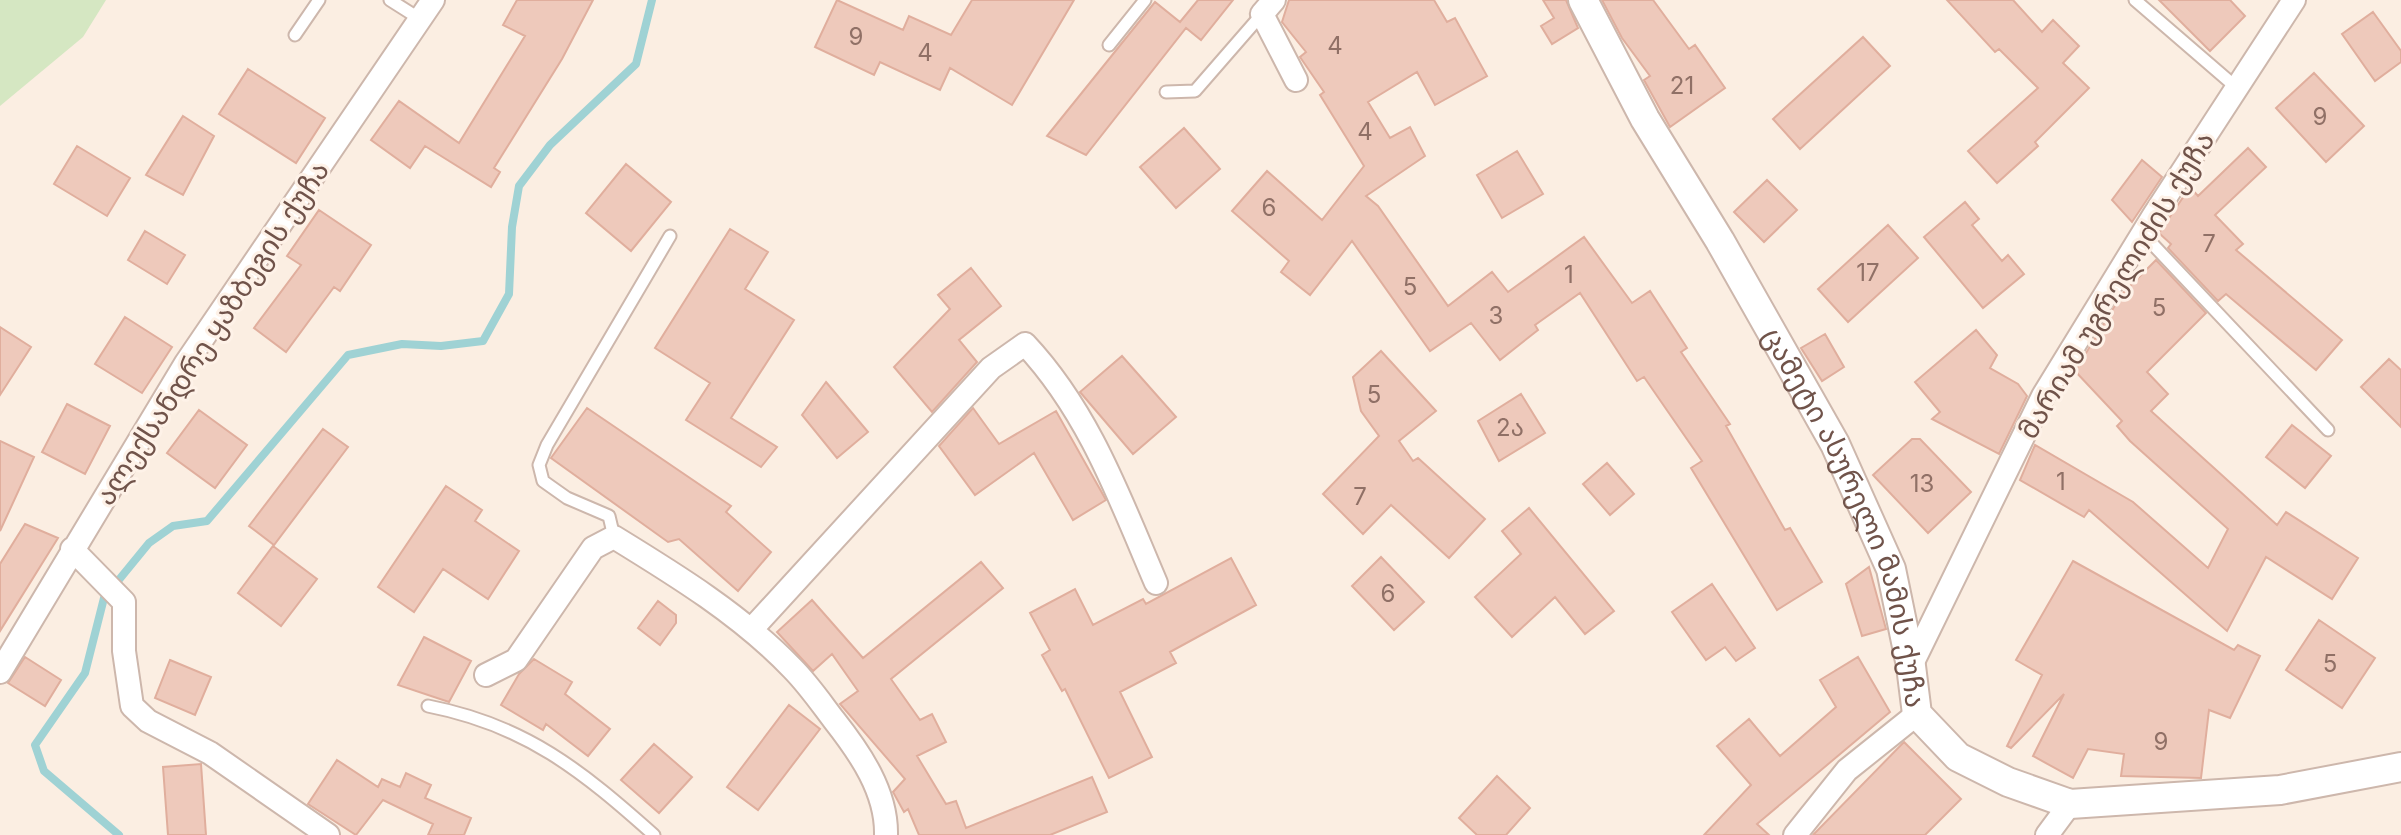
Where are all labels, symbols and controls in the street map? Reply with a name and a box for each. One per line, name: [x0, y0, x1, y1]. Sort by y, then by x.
house number: 9: [849, 22, 863, 51]
house number: 4: [1327, 31, 1343, 60]
house number: 4: [917, 38, 933, 67]
house number: 21: [1670, 71, 1694, 100]
house number: 9: [2313, 102, 2327, 131]
house number: 4: [1357, 117, 1373, 146]
street label: მარიამ უგრელიძის ქუჩა: [2011, 125, 2221, 445]
street label: ალექსანდრე ყაზბეგის ქუჩა: [88, 155, 336, 511]
house number: 6: [1262, 193, 1276, 222]
house number: 7: [2202, 229, 2216, 258]
house number: 17: [1856, 258, 1880, 287]
house number: 1: [1564, 260, 1574, 289]
house number: 5: [1403, 272, 1417, 301]
house number: 5: [2152, 293, 2166, 322]
house number: 3: [1489, 301, 1503, 330]
street label: ცამეტი ასურელი მამის ქუჩა: [1756, 321, 1933, 710]
house number: 5: [1367, 380, 1381, 409]
house number: 2ა: [1496, 413, 1524, 442]
house number: 1: [2056, 467, 2066, 496]
house number: 13: [1910, 469, 1934, 498]
house number: 7: [1353, 482, 1367, 511]
house number: 6: [1381, 579, 1395, 608]
house number: 5: [2323, 649, 2337, 678]
house number: 9: [2154, 727, 2168, 756]

